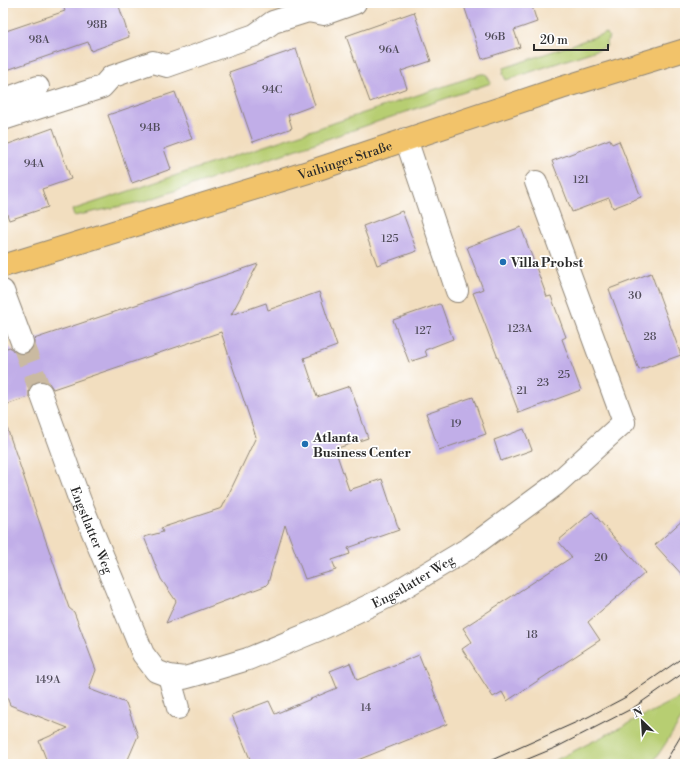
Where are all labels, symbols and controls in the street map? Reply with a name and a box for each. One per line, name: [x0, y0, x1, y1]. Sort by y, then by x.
house number: 98B: [86, 18, 108, 32]
scale bar: [534, 26, 608, 52]
house number: 96B: [484, 30, 506, 44]
house number: 98A: [29, 33, 50, 47]
text: 20 m: [540, 33, 568, 48]
house number: 96A: [379, 43, 400, 57]
house number: 94C: [262, 83, 282, 97]
house number: 94B: [140, 121, 161, 135]
street label: Vaihinger Straße: [295, 138, 395, 184]
house number: 94A: [24, 157, 45, 171]
house number: 121: [573, 173, 589, 187]
house number: 125: [381, 232, 399, 246]
place label: Villa Probst: [510, 255, 583, 271]
marker: Villa Probst: [498, 257, 508, 267]
house number: 30: [628, 289, 642, 303]
house number: 123A: [508, 322, 533, 336]
house number: 127: [415, 324, 432, 338]
house number: 28: [643, 330, 657, 344]
house number: 25: [558, 368, 570, 382]
house number: 23: [537, 376, 549, 390]
house number: 21: [516, 384, 528, 398]
house number: 19: [450, 417, 462, 431]
place label: Atlanta Business Center: [312, 430, 411, 461]
marker: Atlanta Business Center: [300, 439, 310, 449]
street label: Engstlatter Weg: [66, 484, 116, 576]
house number: 20: [594, 551, 608, 565]
street label: Engstlatter Weg: [369, 552, 458, 612]
house number: 18: [526, 628, 538, 642]
house number: 149A: [35, 673, 61, 687]
house number: 14: [361, 701, 372, 715]
north arrow: [622, 701, 662, 741]
text: N: [631, 705, 645, 721]

